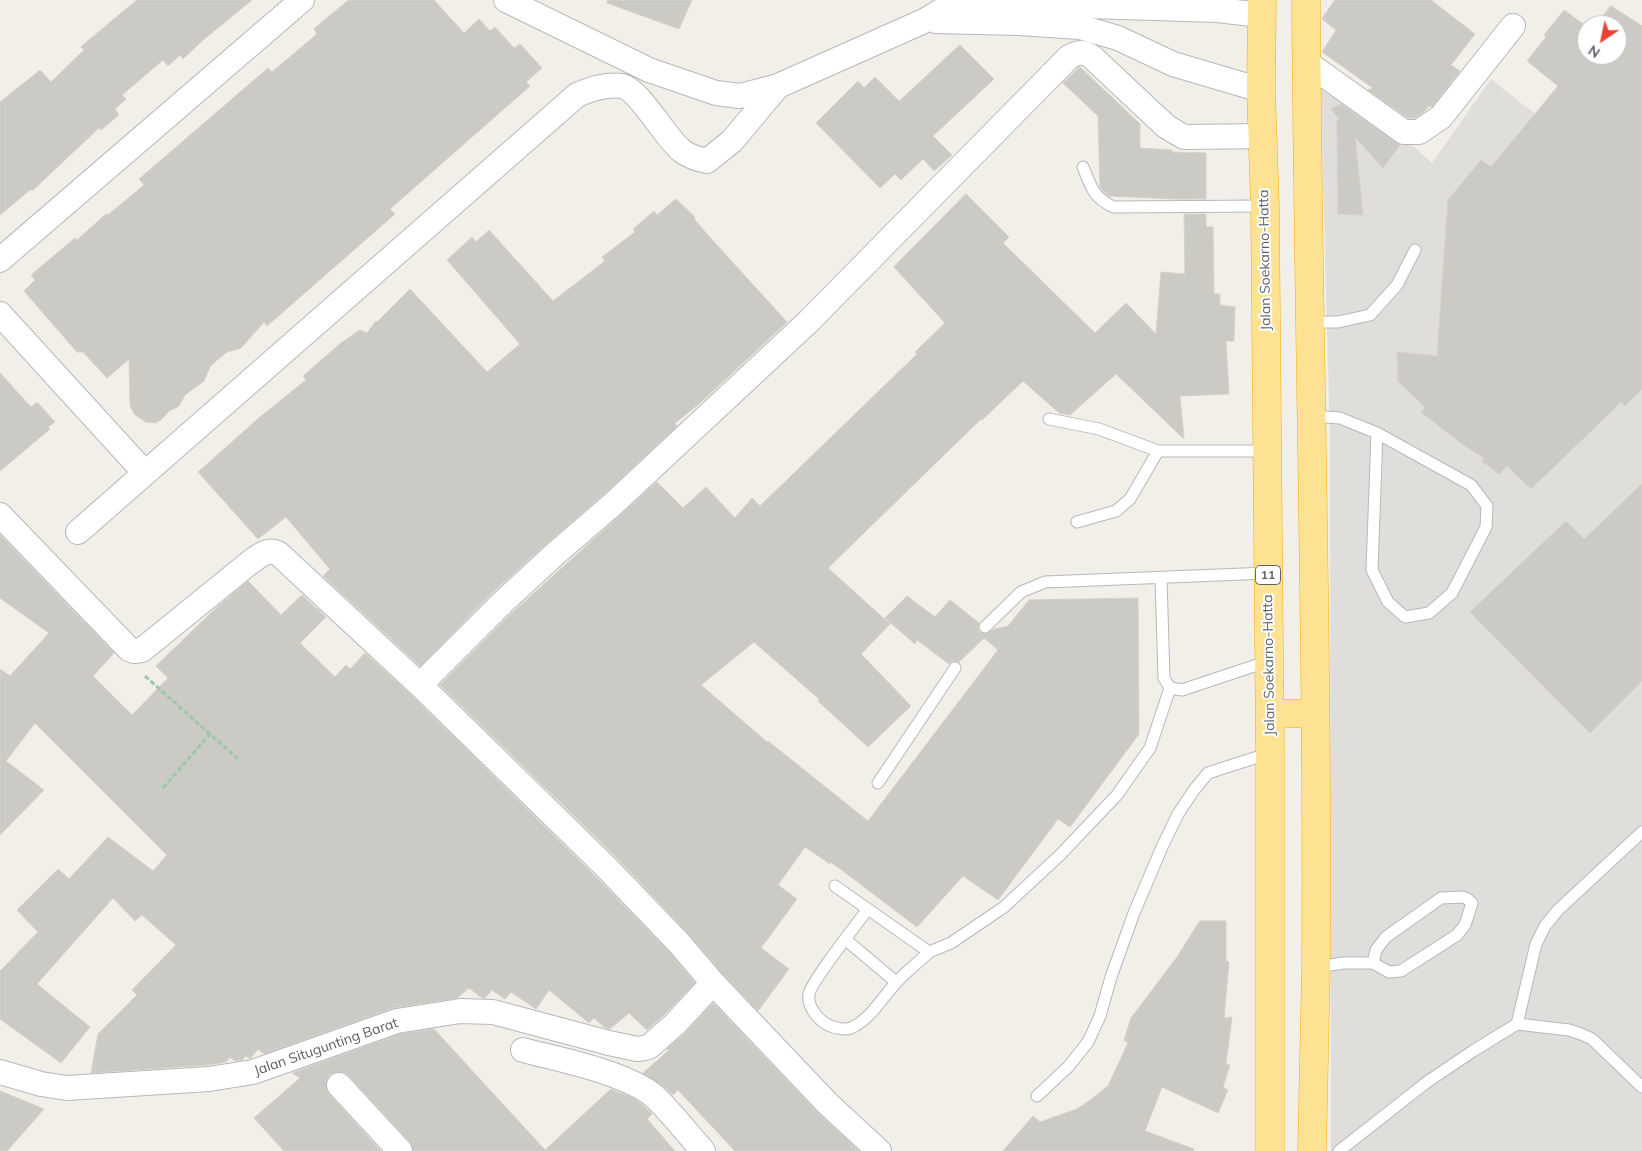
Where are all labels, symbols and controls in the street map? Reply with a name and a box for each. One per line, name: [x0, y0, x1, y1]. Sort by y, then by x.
north arrow: [1577, 15, 1627, 65]
text: N: [1585, 41, 1604, 62]
street label: Jalan Soekarno-Hatta: [1255, 189, 1275, 331]
road number: 11: [1256, 566, 1280, 584]
street label: Jalan Soekarno-Hatta: [1259, 594, 1279, 736]
street label: Jalan Situgunting Barat: [252, 1014, 400, 1080]

